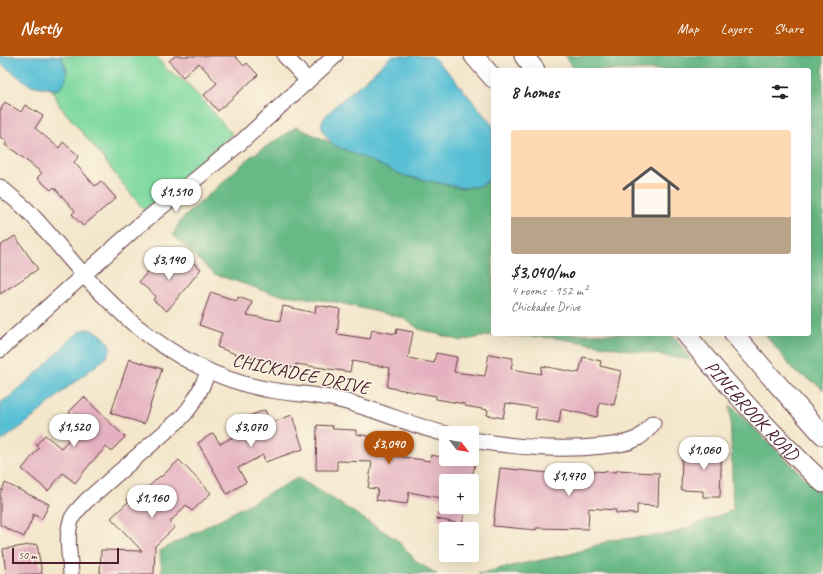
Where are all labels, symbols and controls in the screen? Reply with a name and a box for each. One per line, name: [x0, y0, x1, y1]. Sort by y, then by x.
text: Nestly: [20, 16, 61, 40]
text: Map: [677, 20, 699, 37]
text: Layers: [721, 20, 752, 37]
text: Share: [774, 20, 803, 37]
icon: filters: [769, 81, 791, 103]
text: 8 homes: [511, 82, 559, 103]
icon: home: [615, 156, 687, 228]
pin: $1,510: [143, 179, 209, 213]
text: $1,510: [160, 184, 192, 200]
pin: $3,140: [136, 247, 202, 281]
text: $3,140: [153, 252, 185, 268]
text: $3,040/mo: [511, 262, 574, 283]
text: 4 rooms · 152 m²: [511, 283, 587, 299]
text: Chickadee Drive: [511, 299, 580, 315]
street label: CHICKADEE DRIVE: [230, 348, 374, 401]
street label: PINEBROOK ROAD: [699, 356, 805, 467]
pin: $1,520: [41, 414, 107, 448]
pin: $3,070: [218, 414, 284, 448]
text: $1,520: [58, 419, 90, 435]
text: $3,070: [235, 419, 267, 435]
north arrow: [439, 426, 479, 466]
map controls: [439, 426, 479, 562]
pin: $3,040: [356, 431, 422, 465]
text: $3,040: [373, 436, 405, 452]
pin: $1,060: [671, 437, 737, 471]
text: $1,060: [688, 442, 720, 458]
pin: $1,470: [536, 463, 602, 497]
text: $1,470: [553, 468, 585, 484]
button: +: [439, 474, 479, 514]
pin: $1,160: [119, 485, 185, 519]
text: $1,160: [136, 490, 168, 506]
button: −: [439, 522, 479, 562]
scale bar: [12, 546, 119, 565]
text: 50 m: [18, 548, 37, 562]

